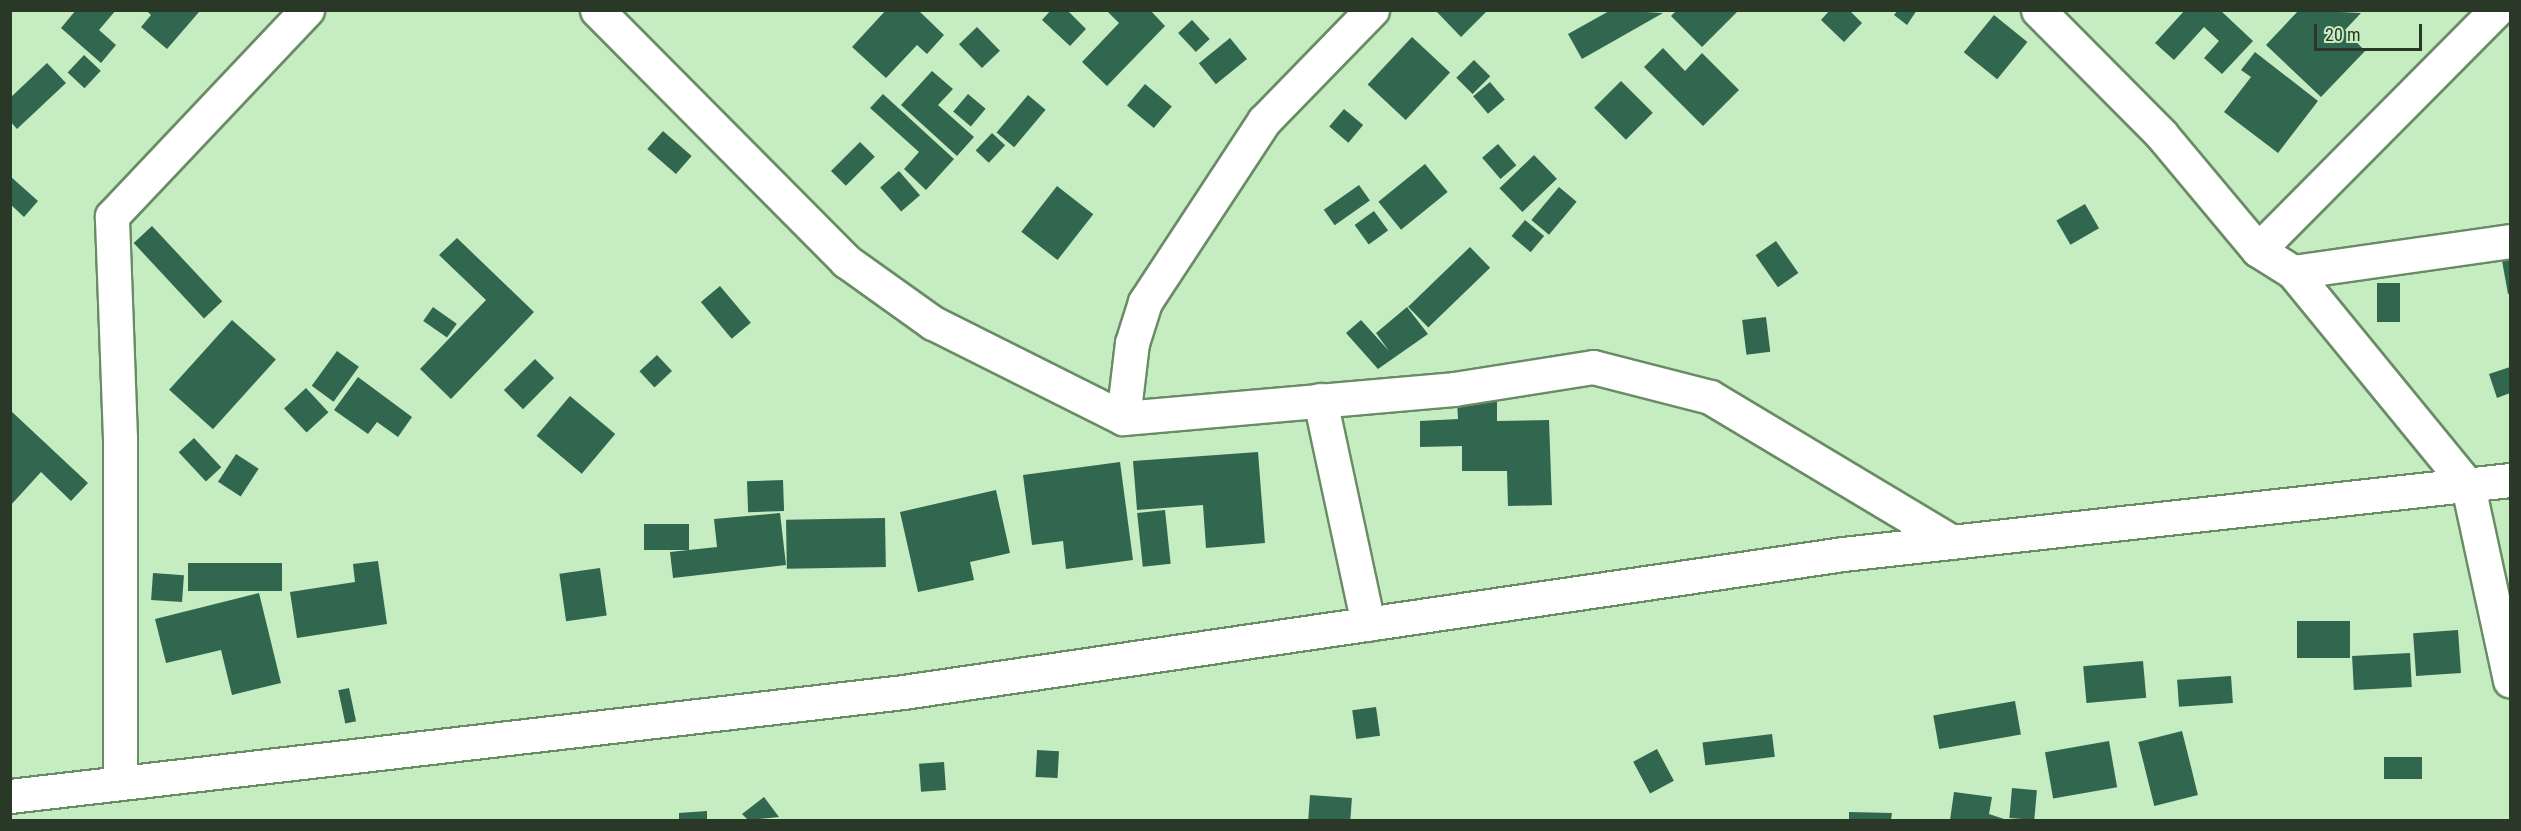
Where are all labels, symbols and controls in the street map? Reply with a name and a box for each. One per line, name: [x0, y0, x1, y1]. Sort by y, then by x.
scale bar: [2317, 12, 2425, 50]
text: 20 m: [2325, 24, 2360, 45]

